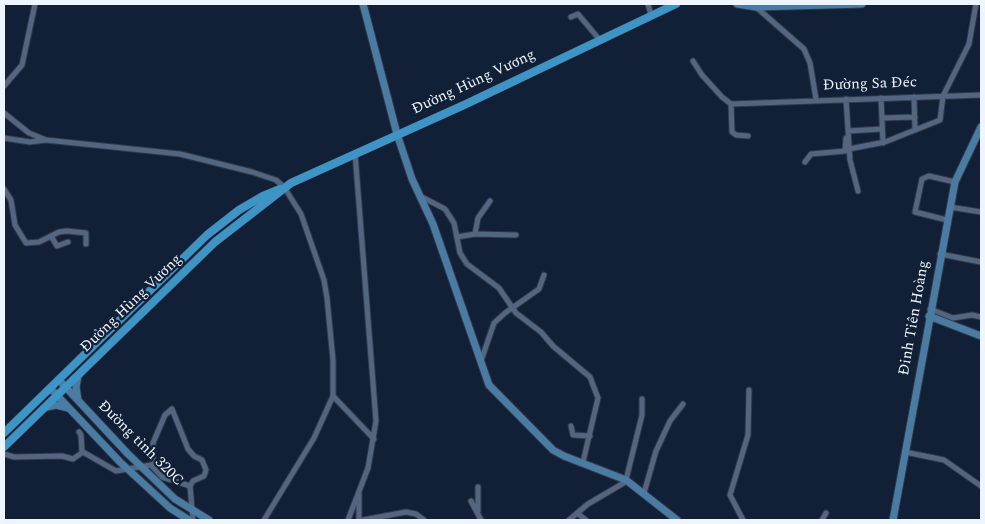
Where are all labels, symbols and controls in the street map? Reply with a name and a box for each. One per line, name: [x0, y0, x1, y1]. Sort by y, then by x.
street label: Đường Hùng Vương: [409, 47, 539, 119]
street label: Đường Sa Đéc: [823, 74, 917, 96]
street label: Đường Hùng Vương: [78, 251, 186, 357]
street label: Đinh Tiên Hoàng: [896, 259, 934, 377]
street label: Đường tỉnh 320C: [94, 398, 186, 490]

